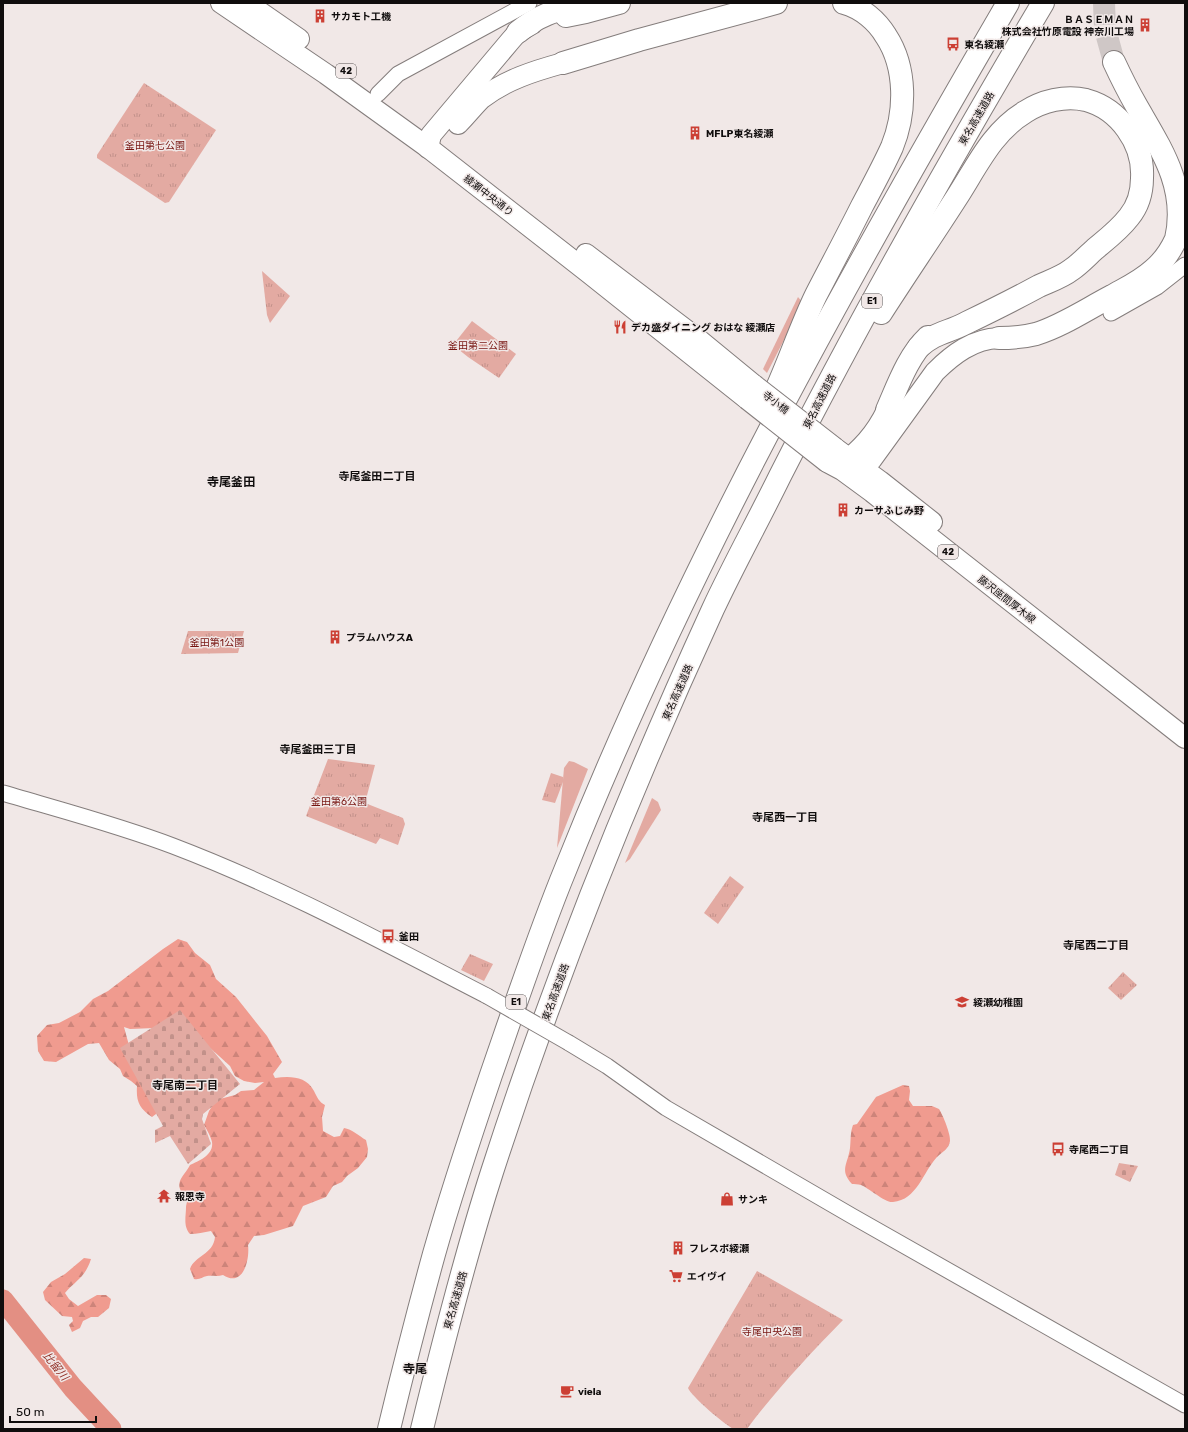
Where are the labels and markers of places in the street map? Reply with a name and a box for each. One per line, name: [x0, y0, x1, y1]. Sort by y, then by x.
building icon: サカモト工機: [312, 8, 328, 24]
place label: サカモト工機: [331, 11, 391, 23]
place label: ＢＡＳＥＭＡＮ 株式会社竹原電設 神奈川工場: [1002, 14, 1134, 38]
building icon: ＢＡＳＥＭＡＮ 株式会社竹原電設 神奈川工場: [1137, 17, 1153, 33]
bus stop icon: 東名綾瀬: [945, 36, 961, 52]
place label: 東名綾瀬: [964, 39, 1005, 51]
building icon: MFLP東名綾瀬: [687, 125, 703, 141]
place label: MFLP東名綾瀬: [706, 128, 774, 140]
restaurant icon: デカ盛ダイニング おはな 綾瀬店: [612, 319, 628, 335]
place label: デカ盛ダイニング おはな 綾瀬店: [631, 322, 775, 334]
building icon: カーサふじみ野: [835, 502, 851, 518]
place label: カーサふじみ野: [854, 505, 925, 517]
building icon: プラムハウスA: [327, 629, 343, 645]
place label: プラムハウスA: [346, 632, 414, 644]
bus stop icon: 釜田: [380, 928, 396, 944]
place label: 釜田: [398, 931, 419, 943]
school or university icon: 綾瀬幼稚園: [954, 994, 970, 1010]
place label: 綾瀬幼稚園: [973, 997, 1023, 1009]
bus stop icon: 寺尾西二丁目: [1050, 1141, 1066, 1157]
place label: 寺尾西二丁目: [1069, 1144, 1129, 1156]
temple icon: 報恩寺: [156, 1188, 172, 1204]
place label: 報恩寺: [175, 1191, 205, 1203]
shop icon: サンキ: [719, 1191, 735, 1207]
place label: サンキ: [738, 1194, 768, 1206]
building icon: フレスポ綾瀬: [670, 1240, 686, 1256]
place label: フレスポ綾瀬: [689, 1243, 750, 1255]
supermarket icon: エイヴイ: [668, 1268, 684, 1284]
place label: エイヴイ: [687, 1271, 727, 1283]
cafe icon: viela: [559, 1383, 575, 1399]
place label: viela: [578, 1386, 602, 1398]

